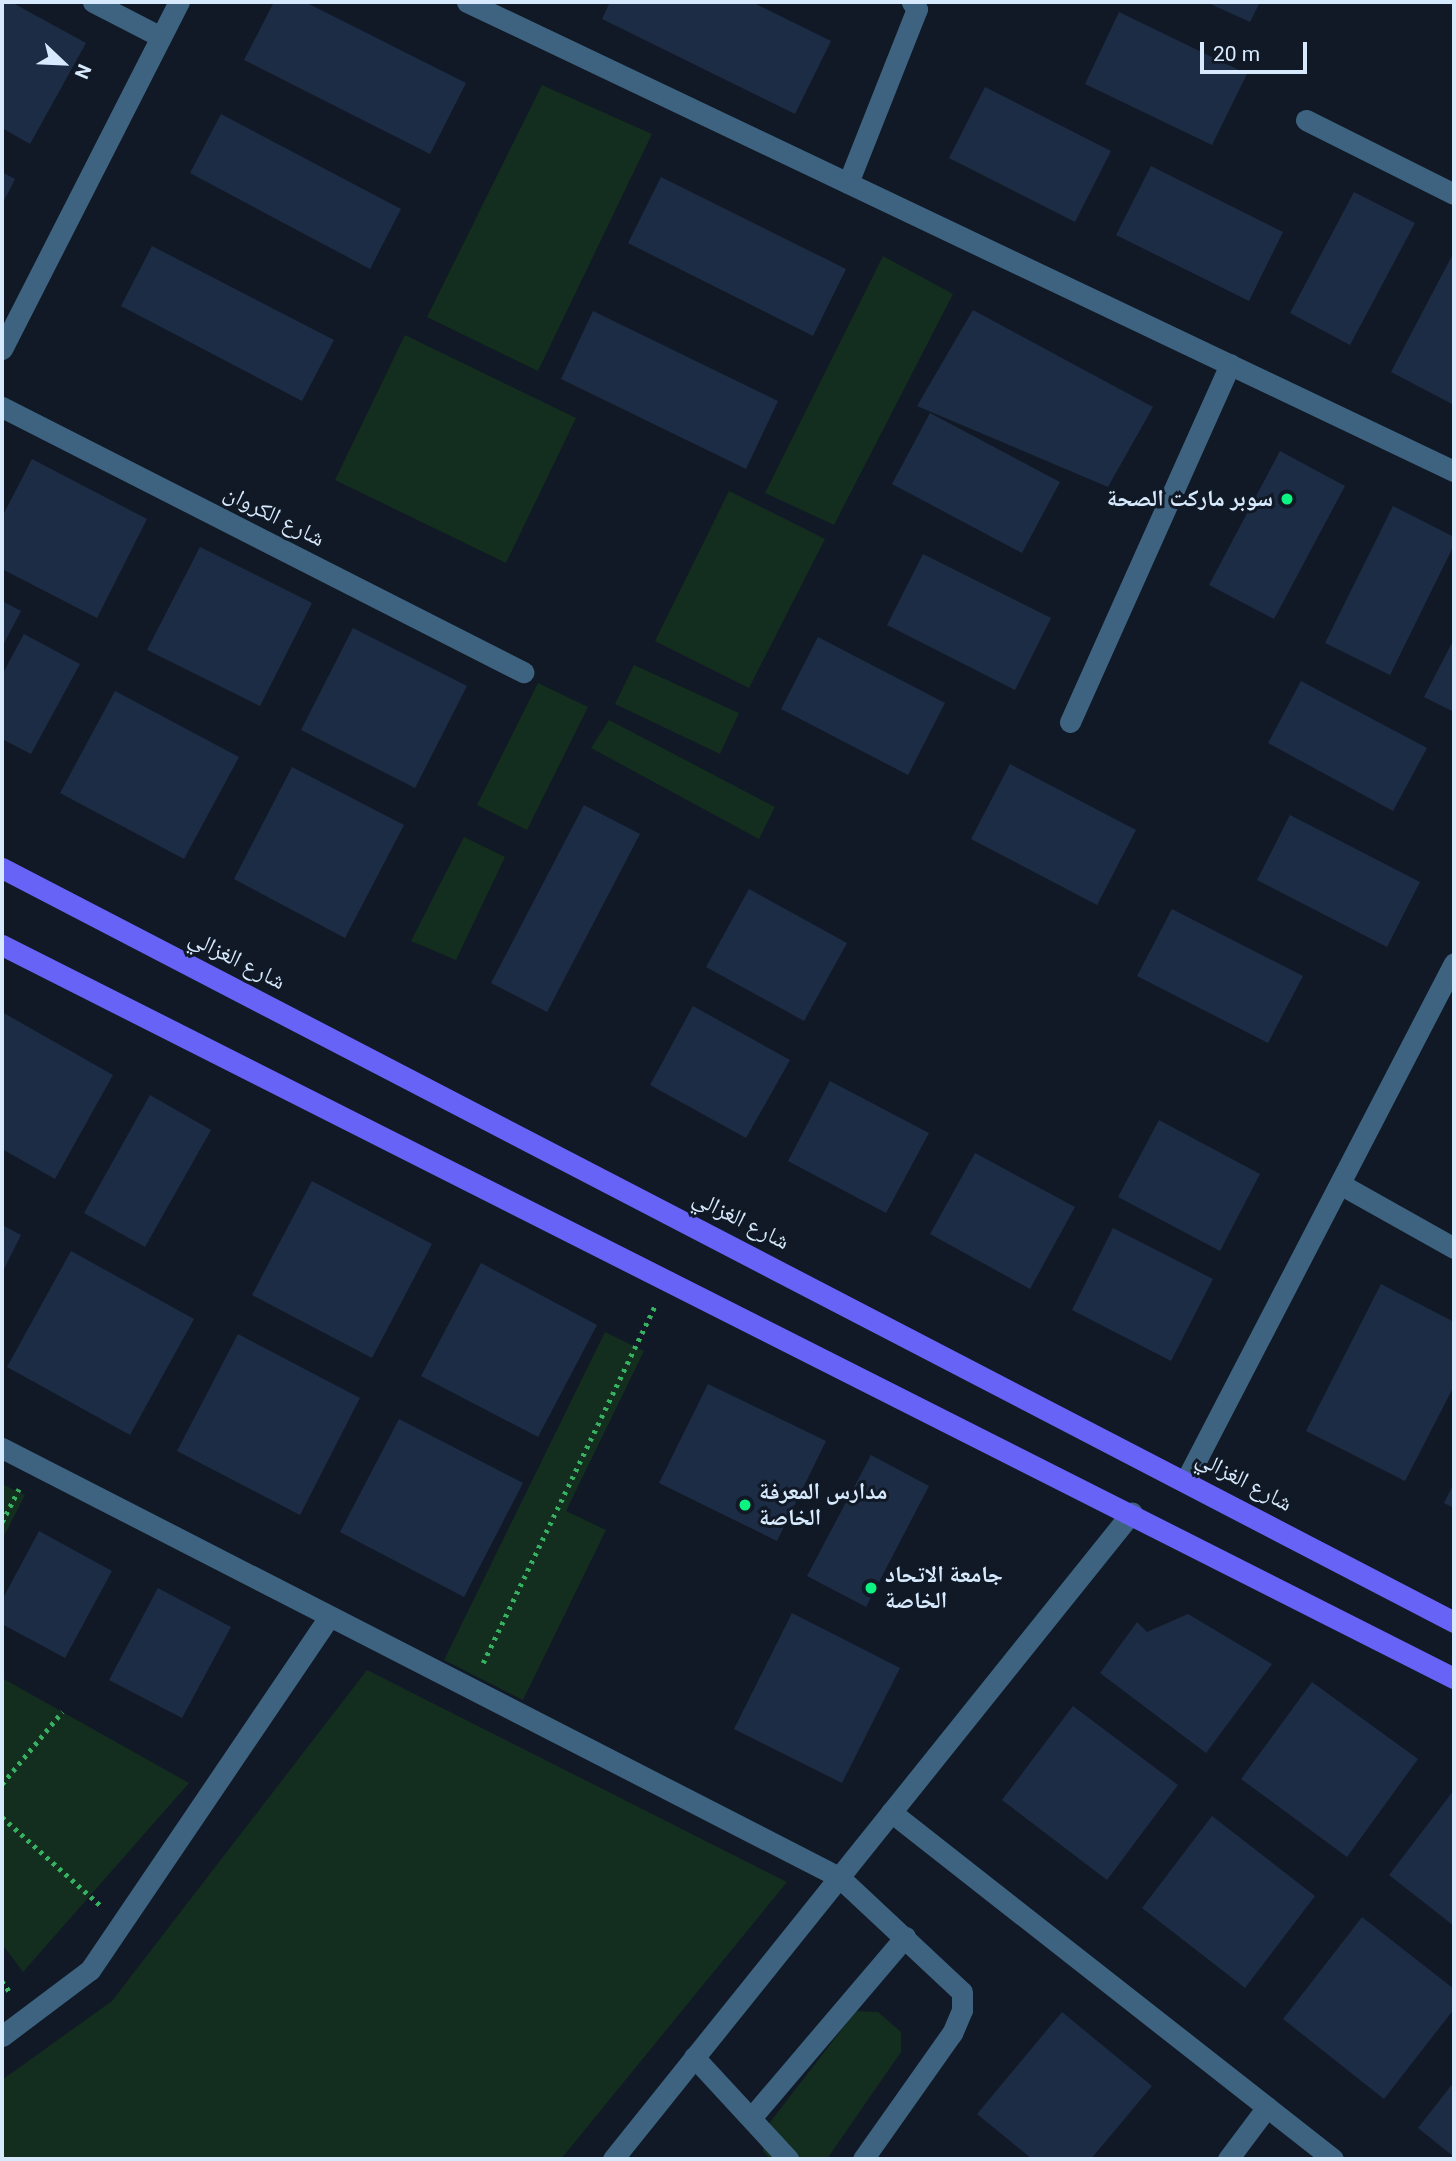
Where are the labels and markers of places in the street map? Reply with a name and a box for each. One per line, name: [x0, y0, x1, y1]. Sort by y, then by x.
place label: سوبر ماركت الصحة: [1107, 485, 1273, 513]
marker: سوبر ماركت الصحة: [1279, 491, 1295, 507]
place label: مدارس المعرفة الخاصة: [759, 1478, 887, 1532]
marker: مدارس المعرفة الخاصة: [737, 1497, 753, 1513]
place label: جامعة الاتحاد الخاصة: [885, 1561, 1003, 1615]
marker: جامعة الاتحاد الخاصة: [863, 1580, 879, 1596]

